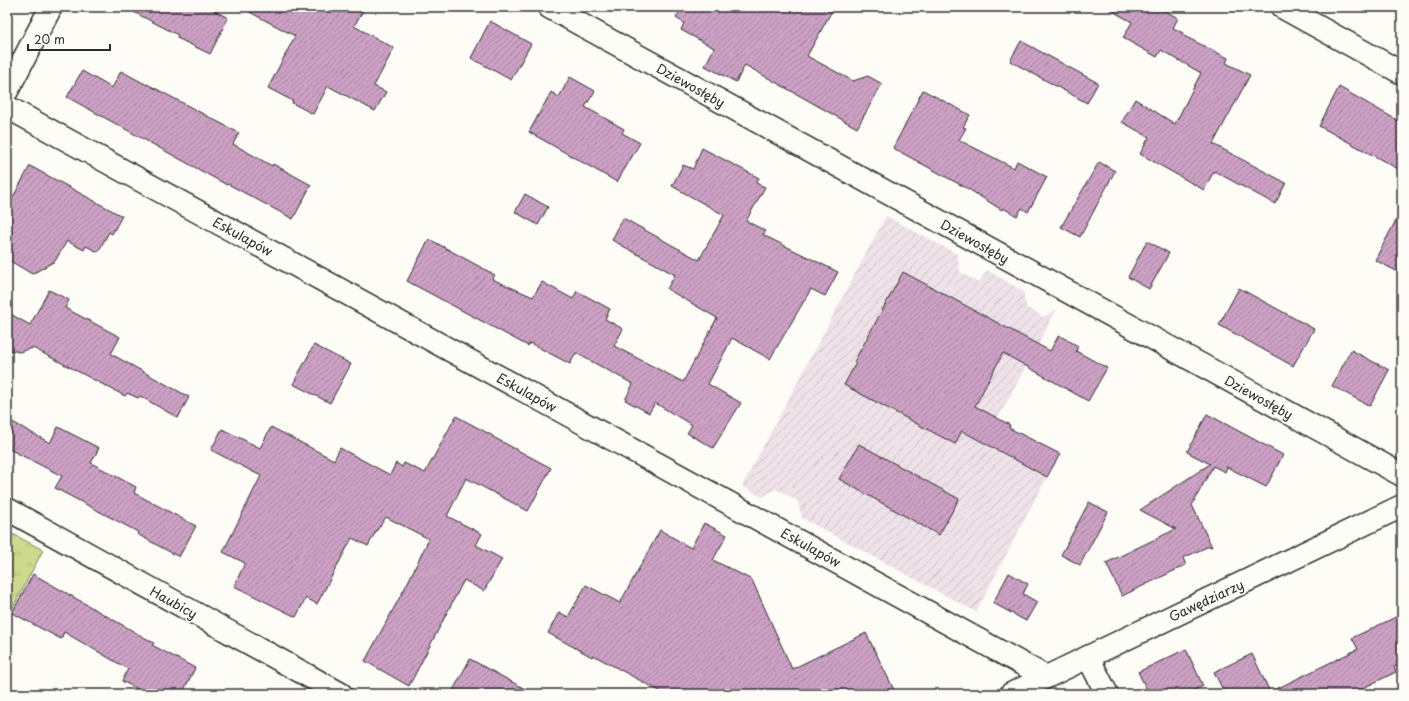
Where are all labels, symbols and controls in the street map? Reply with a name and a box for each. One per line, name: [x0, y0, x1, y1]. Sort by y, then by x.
scale bar: [28, 26, 110, 52]
text: 20 m: [34, 30, 65, 48]
street label: Dziewosłęby: [653, 58, 729, 112]
street label: Eskulapów: [210, 212, 276, 260]
street label: Dziewosłęby: [937, 214, 1013, 268]
street label: Eskulapów: [494, 368, 560, 416]
street label: Dziewosłęby: [1221, 370, 1297, 424]
street label: Eskulapów: [778, 523, 844, 571]
street label: Gawędziarzy: [1165, 574, 1247, 626]
street label: Haubicy: [147, 581, 201, 623]

